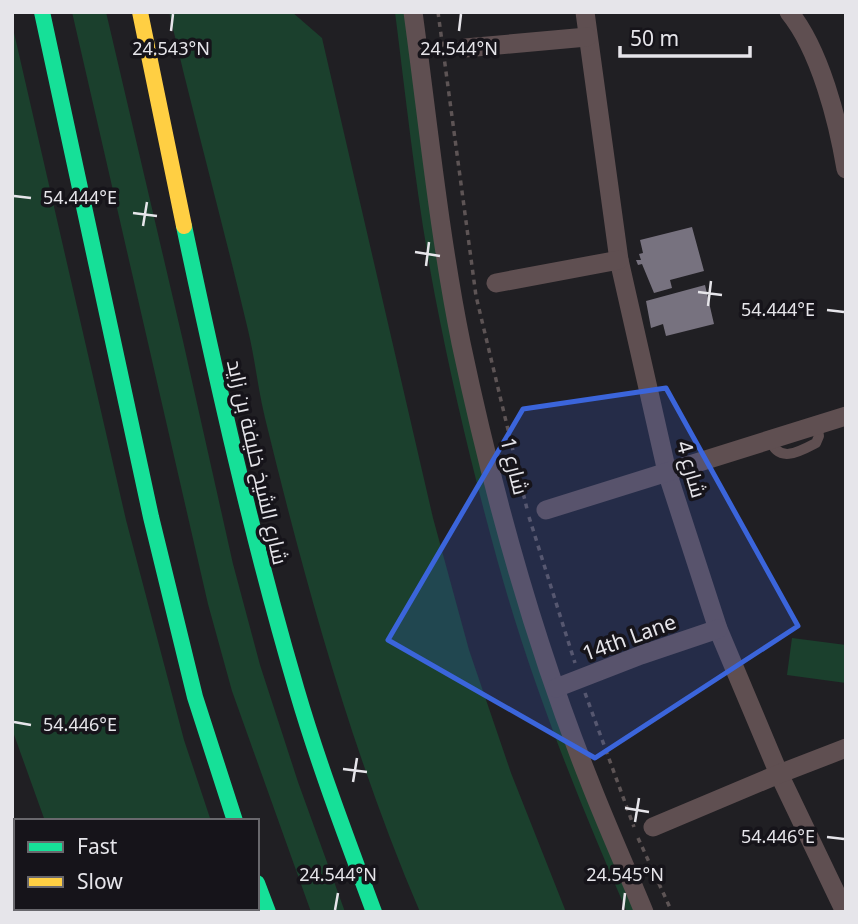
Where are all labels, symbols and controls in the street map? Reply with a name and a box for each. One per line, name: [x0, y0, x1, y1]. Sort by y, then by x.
scale bar: [620, 14, 750, 58]
text: 50 m: [630, 24, 679, 52]
text: 24.543°N: [132, 36, 210, 60]
text: 24.544°N: [420, 36, 498, 60]
text: 54.444°E: [43, 185, 117, 209]
text: 54.444°E: [741, 297, 815, 321]
street label: شارع الشيخ خليفة بن زايد: [220, 357, 295, 567]
street label: شارع 1: [493, 434, 536, 498]
street label: شارع 4: [670, 437, 713, 501]
street label: 14th Lane: [578, 607, 680, 667]
text: 54.446°E: [43, 712, 117, 736]
legend: [14, 819, 259, 910]
text: 54.446°E: [741, 824, 815, 848]
text: Fast: [77, 832, 118, 860]
text: 24.544°N: [299, 862, 377, 886]
text: 24.545°N: [586, 862, 664, 886]
text: Slow: [77, 867, 123, 895]

